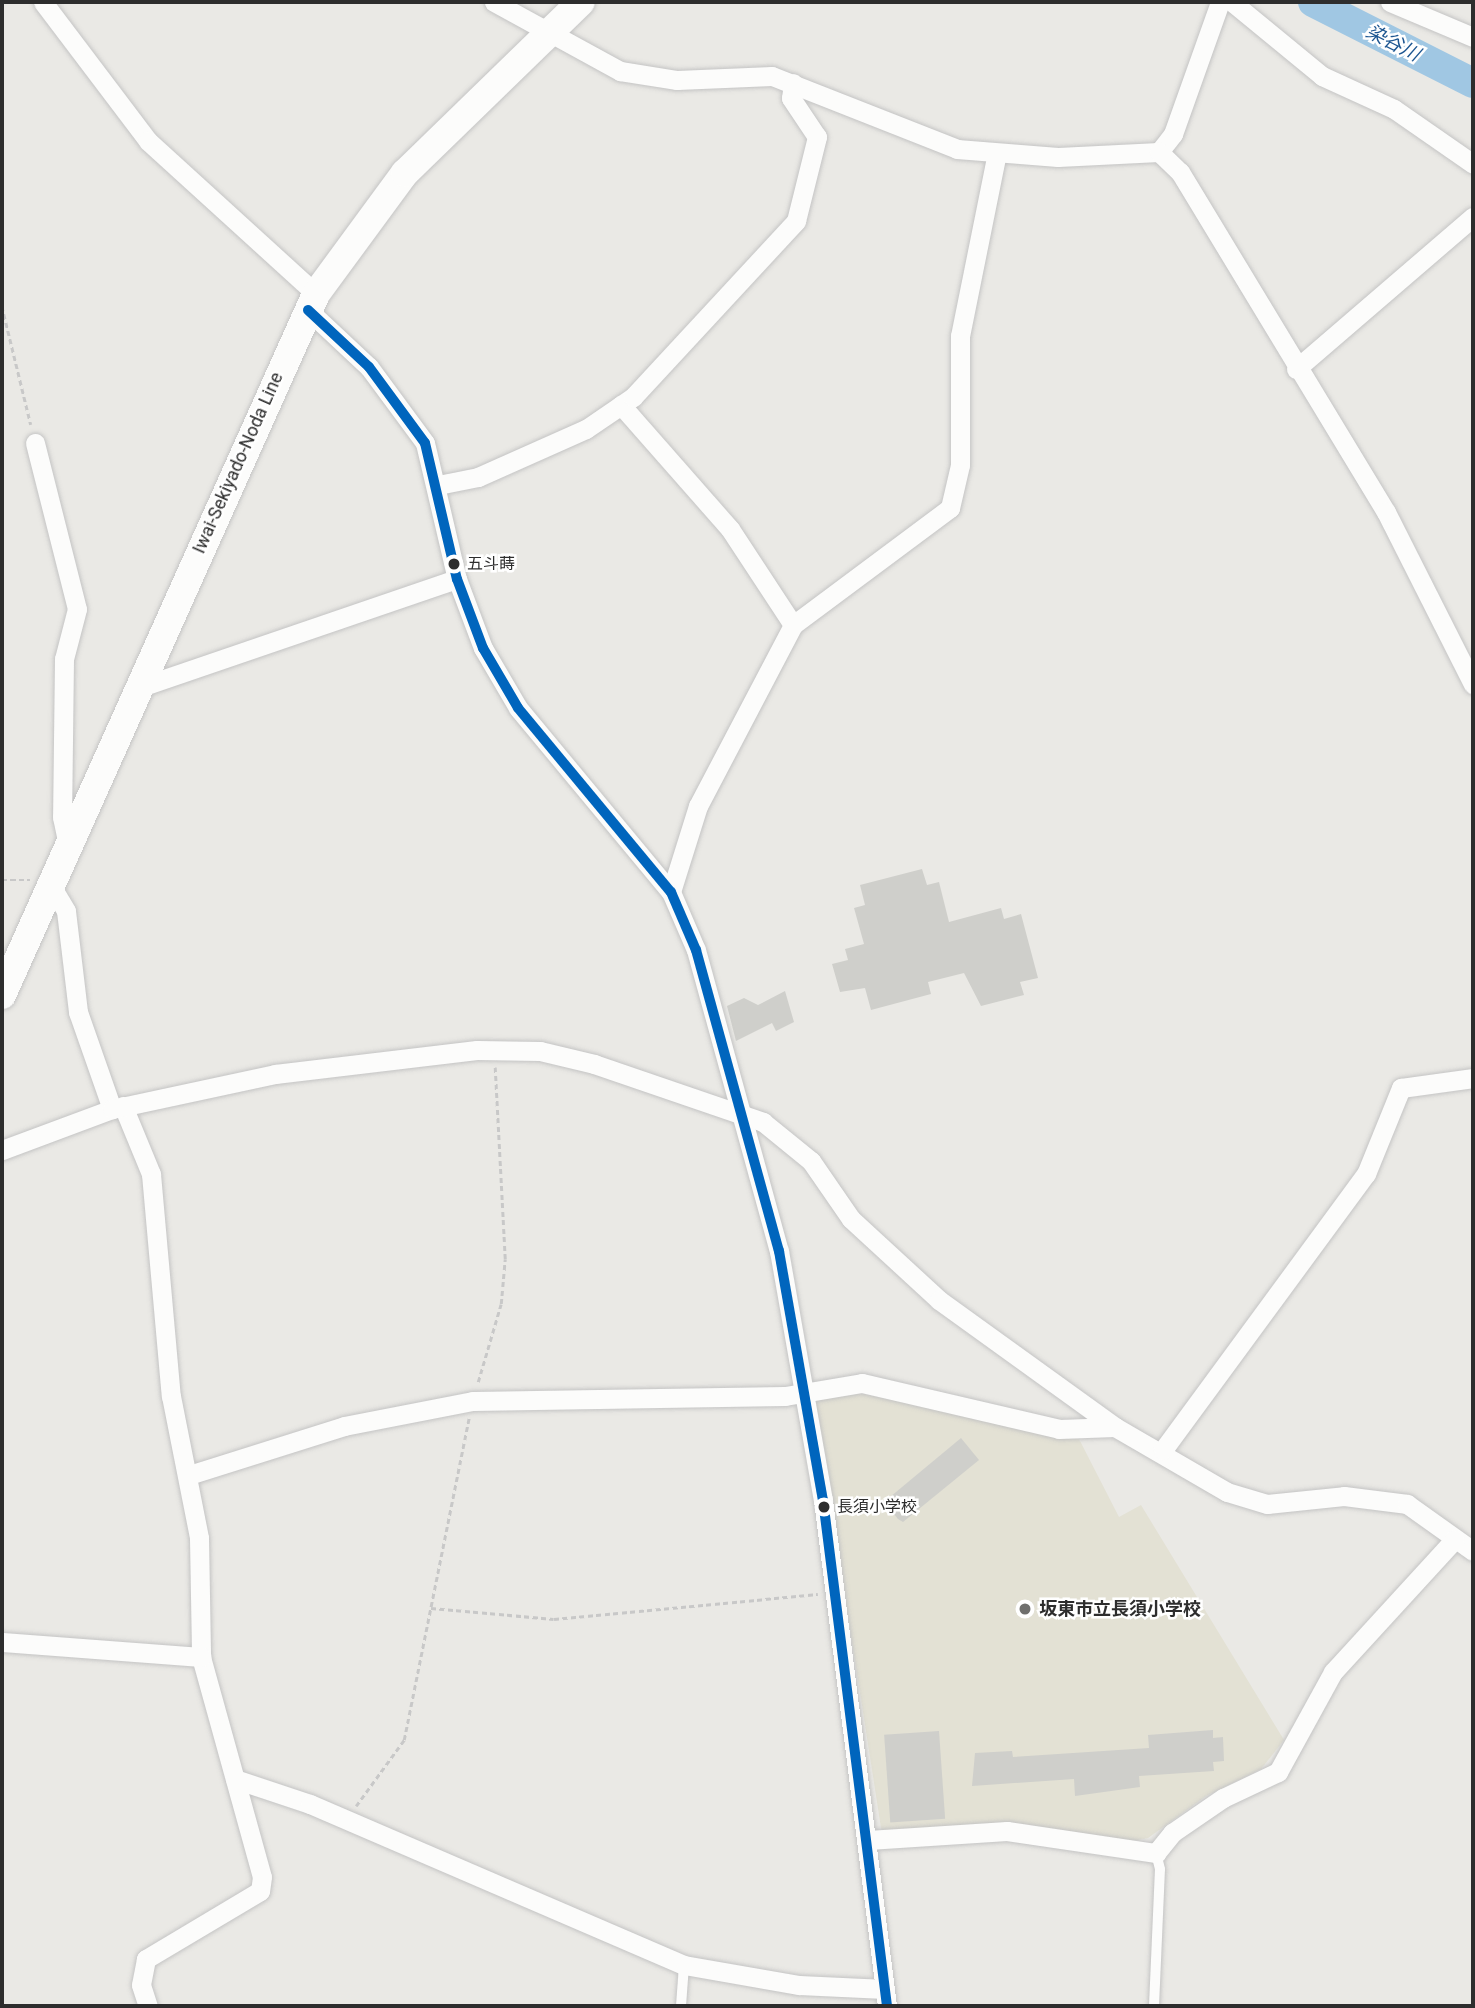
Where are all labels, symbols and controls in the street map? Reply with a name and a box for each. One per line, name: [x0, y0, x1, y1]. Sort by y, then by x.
water label: 染谷川: [1362, 20, 1424, 66]
street label: Iwai-Sekiyado-Noda Line: [188, 369, 288, 557]
place label: 五斗蒔: [467, 554, 515, 574]
marker: 五斗蒔: [447, 557, 461, 571]
place label: 長須小学校: [837, 1497, 917, 1517]
marker: 長須小学校: [817, 1500, 831, 1514]
place label: 坂東市立長須小学校: [1039, 1598, 1201, 1620]
marker: 坂東市立長須小学校: [1017, 1601, 1033, 1617]

